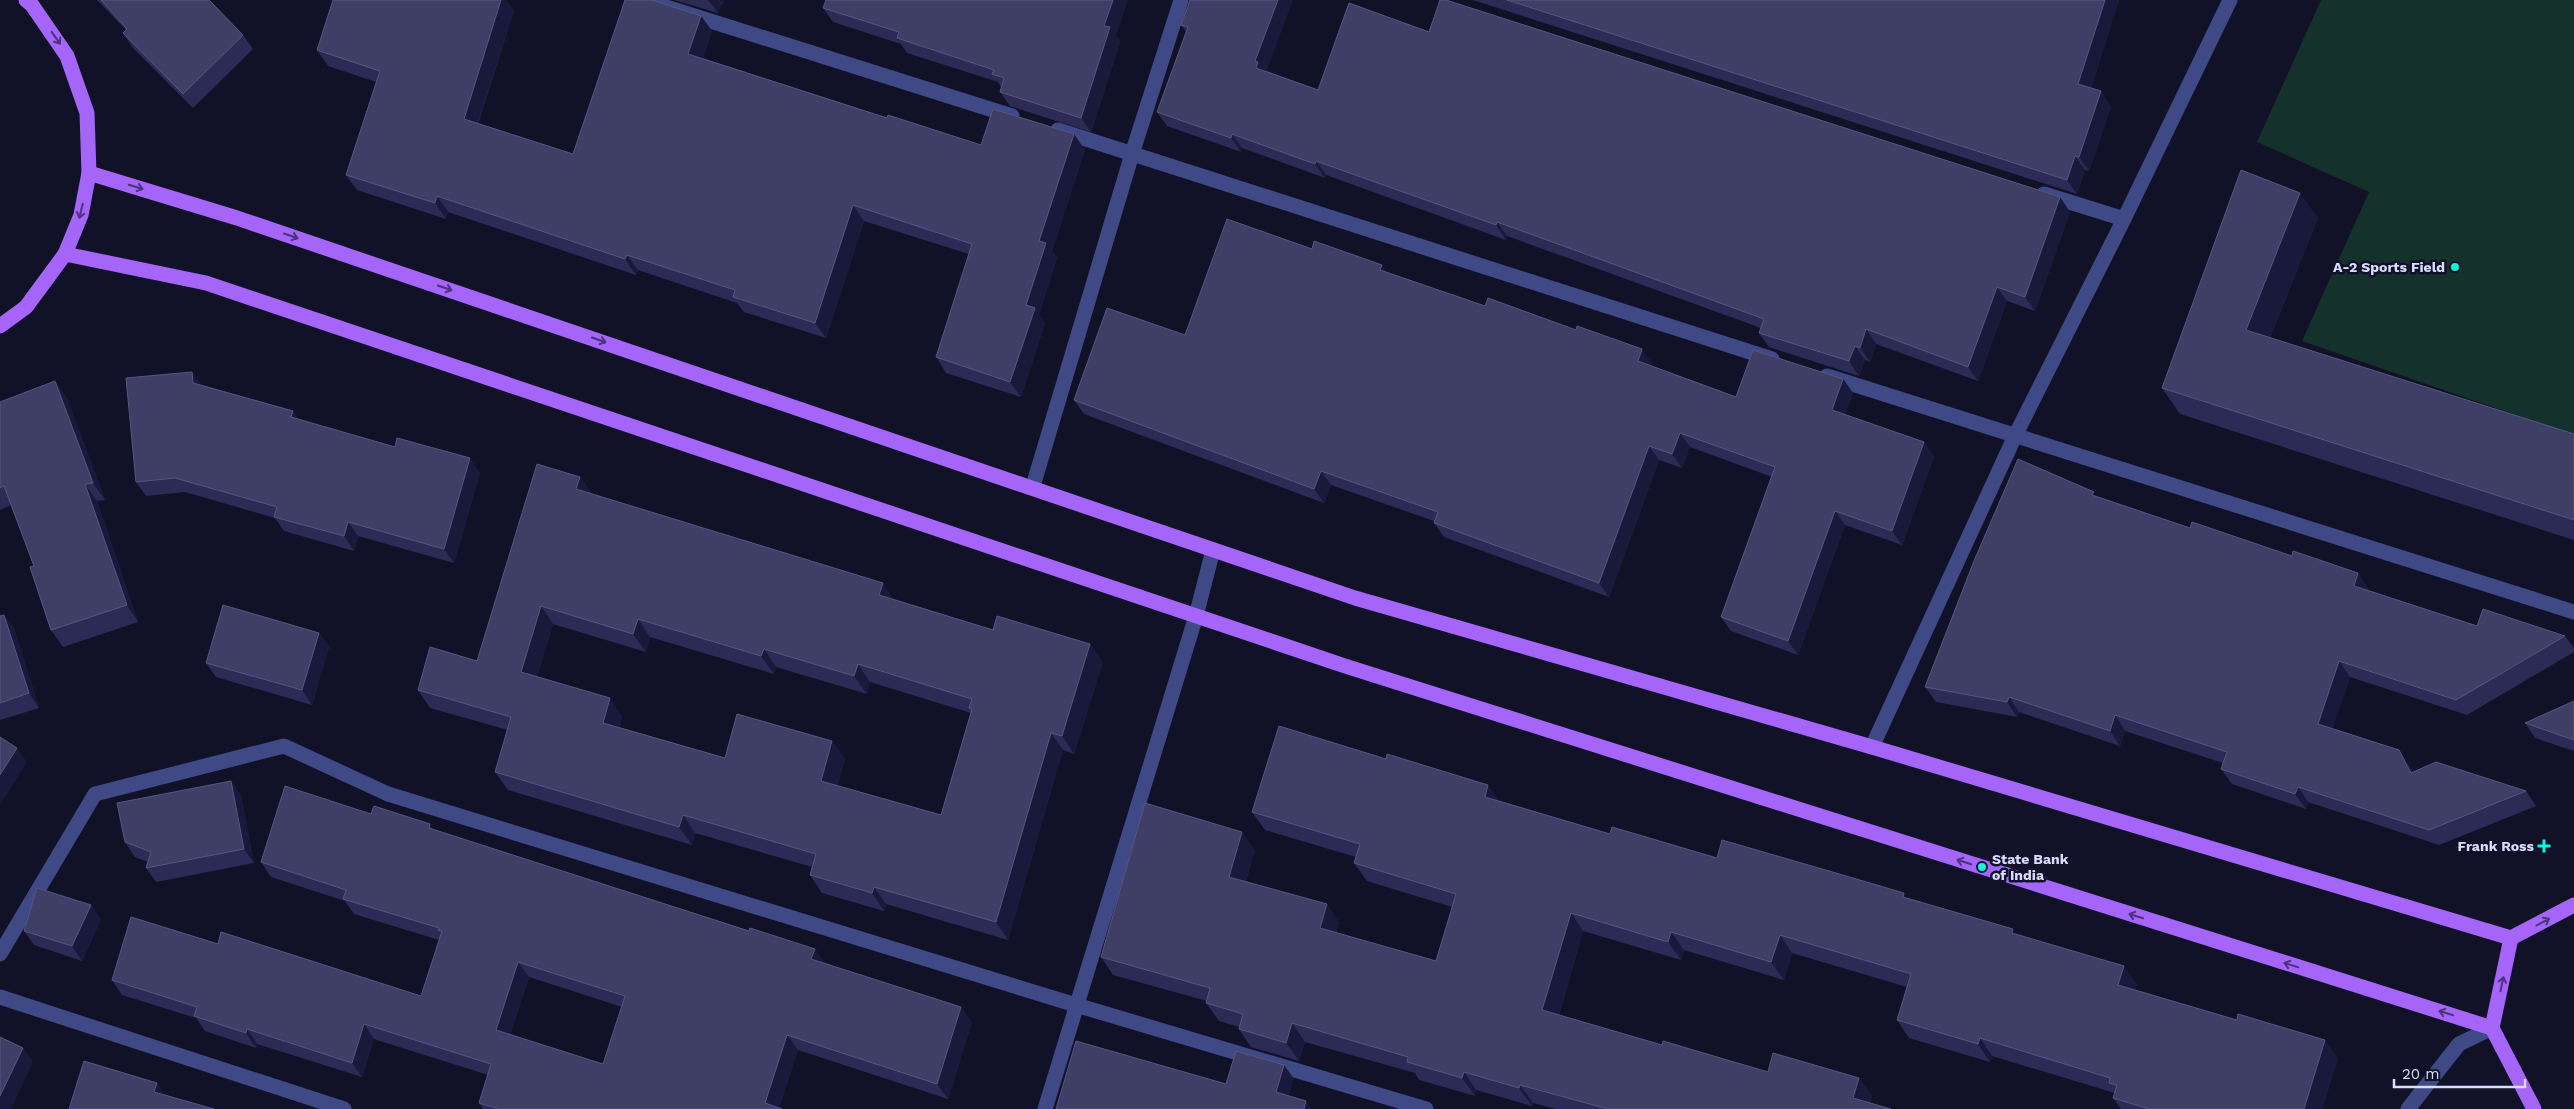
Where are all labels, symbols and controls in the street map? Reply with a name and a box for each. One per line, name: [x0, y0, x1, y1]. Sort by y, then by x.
one-way arrow: [51, 31, 61, 45]
one-way arrow: [127, 183, 143, 193]
one-way arrow: [76, 202, 85, 218]
one-way arrow: [283, 232, 298, 241]
place label: A-2 Sports Field: [2333, 259, 2445, 275]
marker: A-2 Sports Field: [2449, 261, 2461, 273]
one-way arrow: [436, 284, 452, 293]
one-way arrow: [590, 336, 606, 345]
place label: Frank Ross: [2458, 838, 2535, 854]
marker: Frank Ross: [2538, 840, 2550, 852]
place label: State Bank of India: [1992, 851, 2069, 883]
one-way arrow: [1957, 856, 1973, 866]
marker: State Bank of India: [1976, 861, 1988, 873]
one-way arrow: [2128, 910, 2144, 920]
one-way arrow: [2535, 917, 2550, 927]
one-way arrow: [2283, 959, 2299, 969]
one-way arrow: [2497, 976, 2507, 992]
one-way arrow: [2438, 1008, 2454, 1018]
scale bar: [2394, 1056, 2525, 1088]
text: 20 m: [2402, 1065, 2440, 1083]

